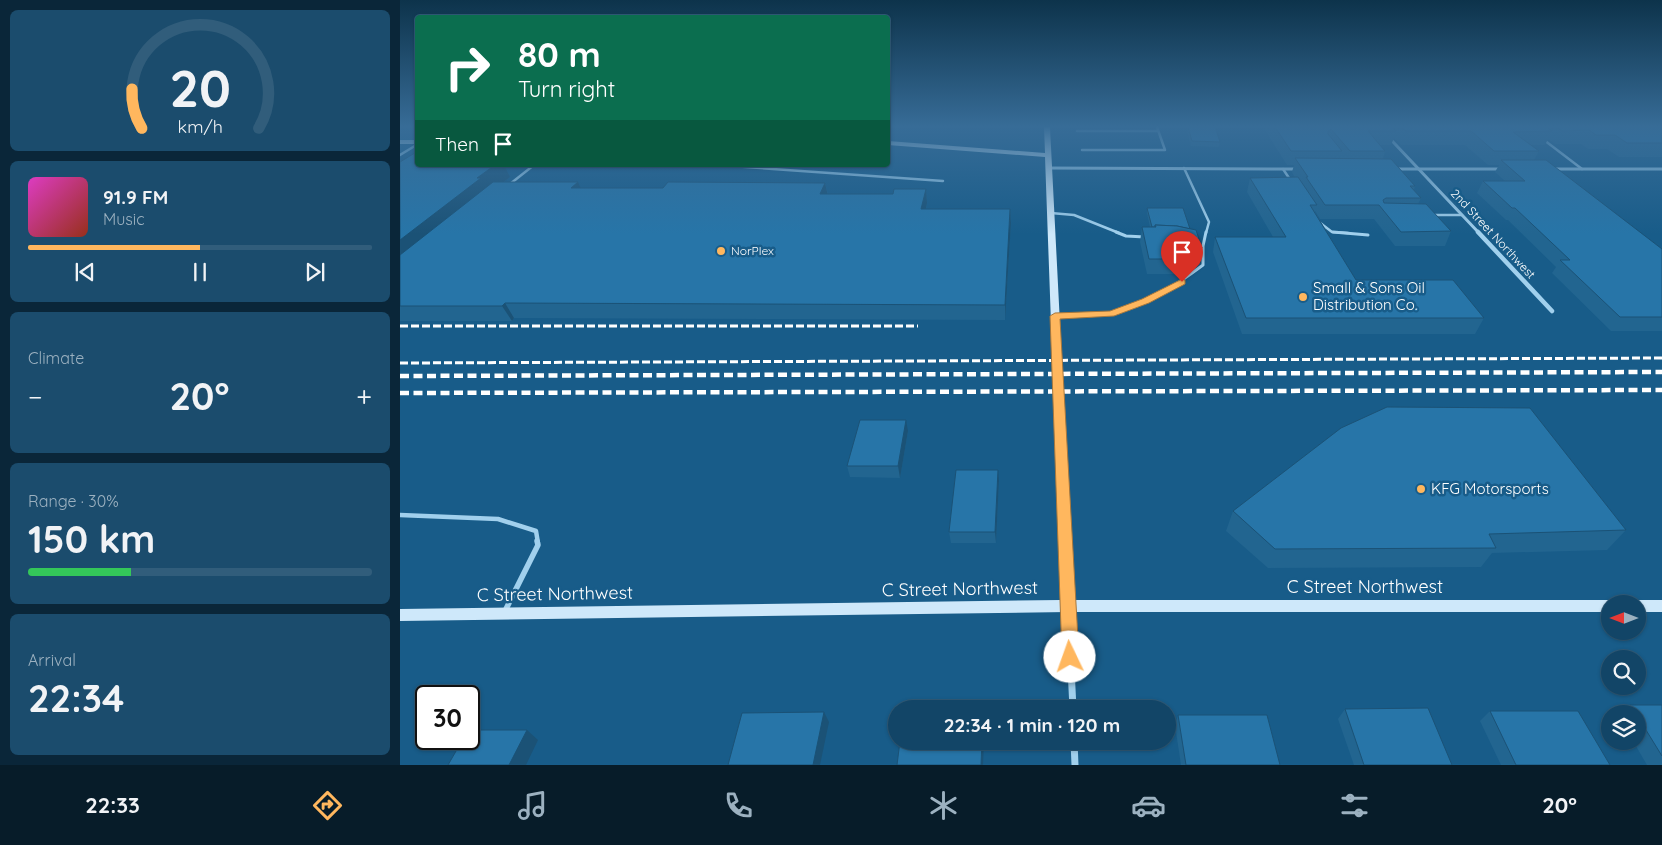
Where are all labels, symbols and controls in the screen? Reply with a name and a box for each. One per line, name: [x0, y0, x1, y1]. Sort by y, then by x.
text: 80 m: [518, 32, 601, 76]
icon: right: [435, 35, 500, 100]
text: 20: [169, 55, 231, 120]
text: Turn right: [518, 75, 615, 103]
text: km/h: [177, 115, 223, 137]
icon: arrive: [489, 130, 517, 158]
text: Then: [435, 132, 479, 156]
text: 91.9 FM: [103, 185, 168, 209]
street label: 2nd Street Northwest: [1448, 186, 1539, 282]
text: Music: [103, 209, 145, 229]
pin: [1161, 231, 1203, 282]
icon: arrive: [1168, 238, 1196, 266]
place label: NorPlex: [731, 243, 774, 258]
marker: NorPlex: [715, 245, 727, 257]
icon: previous: [71, 258, 99, 286]
icon: pause: [186, 258, 214, 286]
icon: next: [301, 258, 329, 286]
place label: Small & Sons Oil Distribution Co.: [1313, 278, 1425, 314]
marker: Small & Sons Oil Distribution Co.: [1297, 291, 1309, 303]
text: Climate: [28, 348, 84, 368]
text: 20°: [169, 372, 229, 420]
text: −: [28, 379, 43, 414]
text: +: [356, 379, 372, 414]
place label: KFG Motorsports: [1431, 479, 1549, 498]
marker: KFG Motorsports: [1415, 483, 1427, 495]
text: Range · 30%: [28, 491, 119, 511]
text: 150 km: [28, 515, 155, 563]
street label: C Street Northwest: [1287, 575, 1443, 598]
street label: C Street Northwest: [882, 576, 1038, 601]
street label: C Street Northwest: [477, 581, 633, 606]
north arrow: [1601, 595, 1646, 640]
map controls: [1601, 595, 1646, 750]
position arrow: [1043, 630, 1095, 682]
text: Arrival: [28, 650, 76, 670]
button: search: [1601, 650, 1646, 695]
text: 22:34: [28, 674, 124, 722]
speed limit sign: 30: [415, 685, 480, 750]
button: layers: [1601, 705, 1646, 750]
text: 22:34 · 1 min · 120 m: [944, 713, 1120, 737]
icon: directions: [310, 788, 345, 823]
icon: music: [515, 788, 550, 823]
icon: phone: [721, 788, 756, 823]
icon: climate: [926, 788, 961, 823]
icon: car: [1131, 788, 1166, 823]
icon: filters: [1337, 788, 1372, 823]
text: 22:33: [85, 791, 140, 819]
text: 20°: [1542, 791, 1577, 819]

